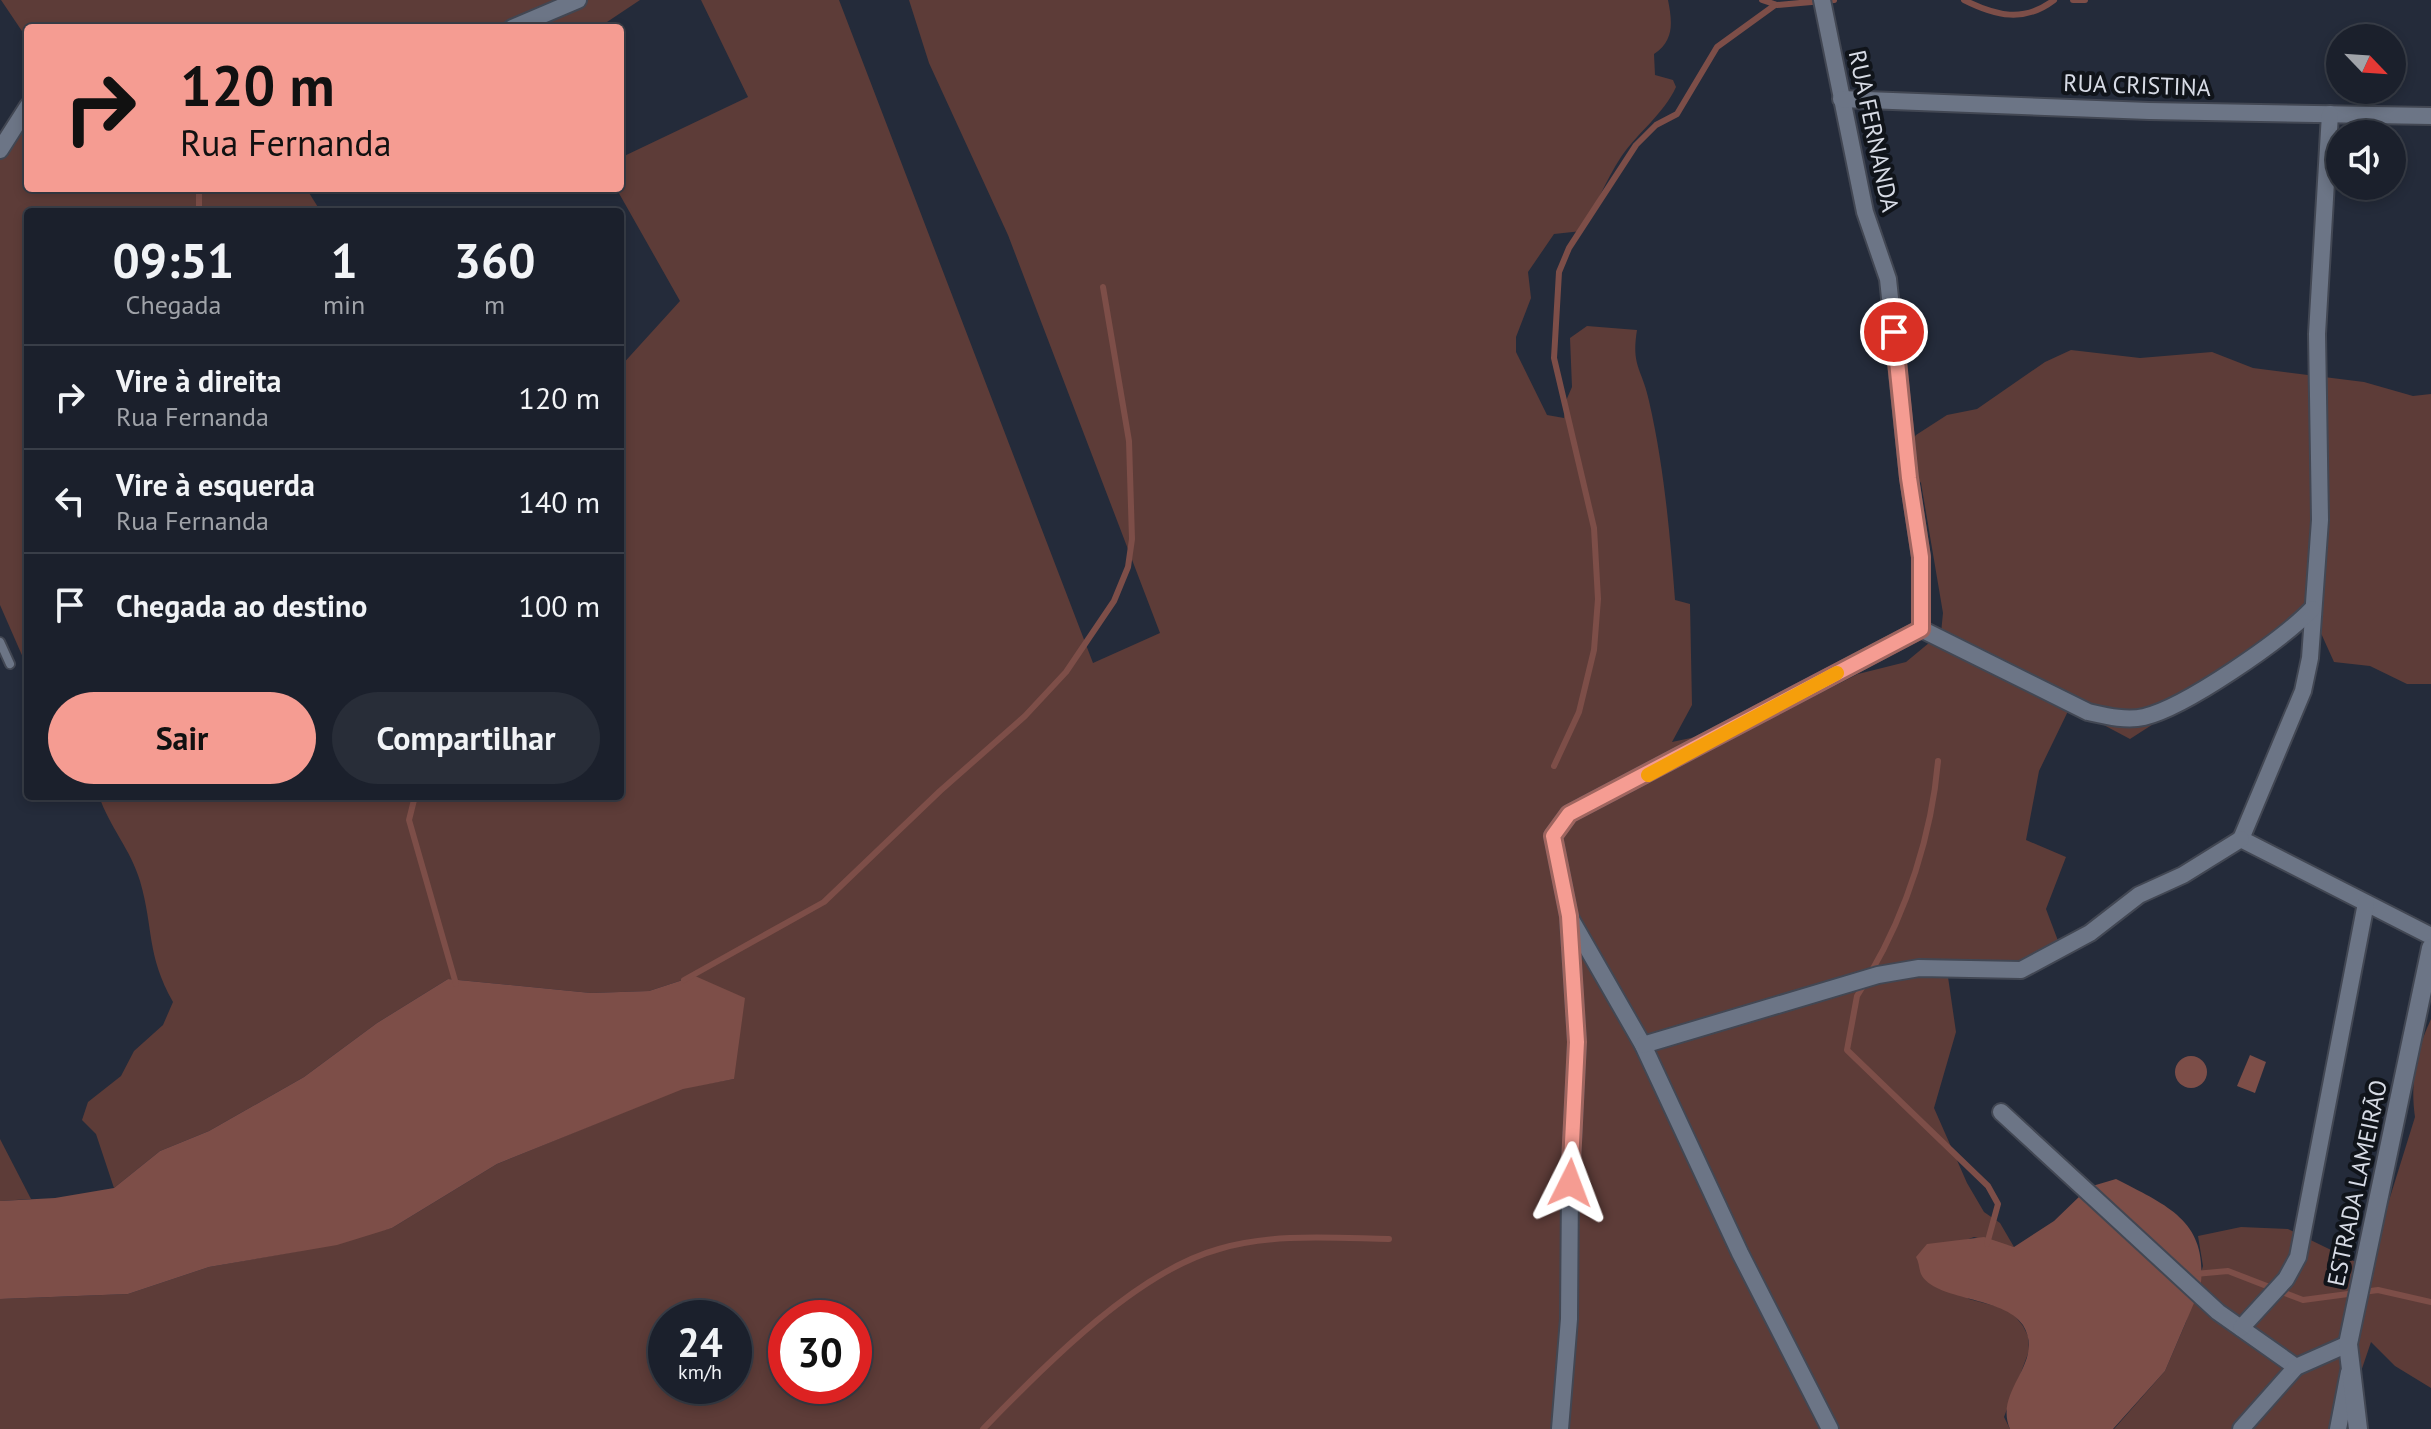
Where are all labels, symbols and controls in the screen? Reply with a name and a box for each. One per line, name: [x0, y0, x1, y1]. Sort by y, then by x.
north arrow: [2326, 24, 2406, 104]
map controls: [2326, 24, 2406, 200]
street label: RUA FERNANDA: [1842, 47, 1906, 215]
text: 120 m: [180, 49, 335, 121]
icon: right: [48, 56, 152, 160]
street label: RUA CRISTINA: [2063, 67, 2211, 103]
text: Rua Fernanda: [180, 119, 392, 166]
button: sound: [2326, 120, 2406, 200]
text: 09:51: [113, 229, 234, 291]
text: 1: [330, 229, 358, 291]
text: 360: [454, 229, 535, 291]
text: Chegada: [126, 288, 221, 321]
text: min: [323, 288, 365, 321]
text: m: [484, 288, 505, 321]
pin: [1860, 298, 1928, 366]
icon: arrive: [1872, 310, 1916, 354]
text: Vire à direita: [116, 361, 281, 400]
icon: right: [48, 375, 92, 419]
text: 120 m: [519, 378, 600, 417]
text: Rua Fernanda: [116, 400, 269, 433]
text: Vire à esquerda: [116, 465, 315, 504]
icon: left: [48, 479, 92, 523]
text: 140 m: [519, 482, 600, 521]
text: Rua Fernanda: [116, 504, 269, 537]
icon: arrive: [48, 583, 92, 627]
text: Chegada ao destino: [116, 586, 367, 625]
text: 100 m: [519, 586, 600, 625]
button: Sair: [48, 692, 316, 784]
button: Compartilhar: [332, 692, 600, 784]
street label: ESTRADA LAMEIRÃO: [2320, 1077, 2394, 1289]
position arrow: [1528, 1141, 1612, 1225]
speed limit sign: 30: [768, 1300, 872, 1404]
text: 24: [677, 1316, 723, 1368]
text: km/h: [678, 1359, 722, 1385]

